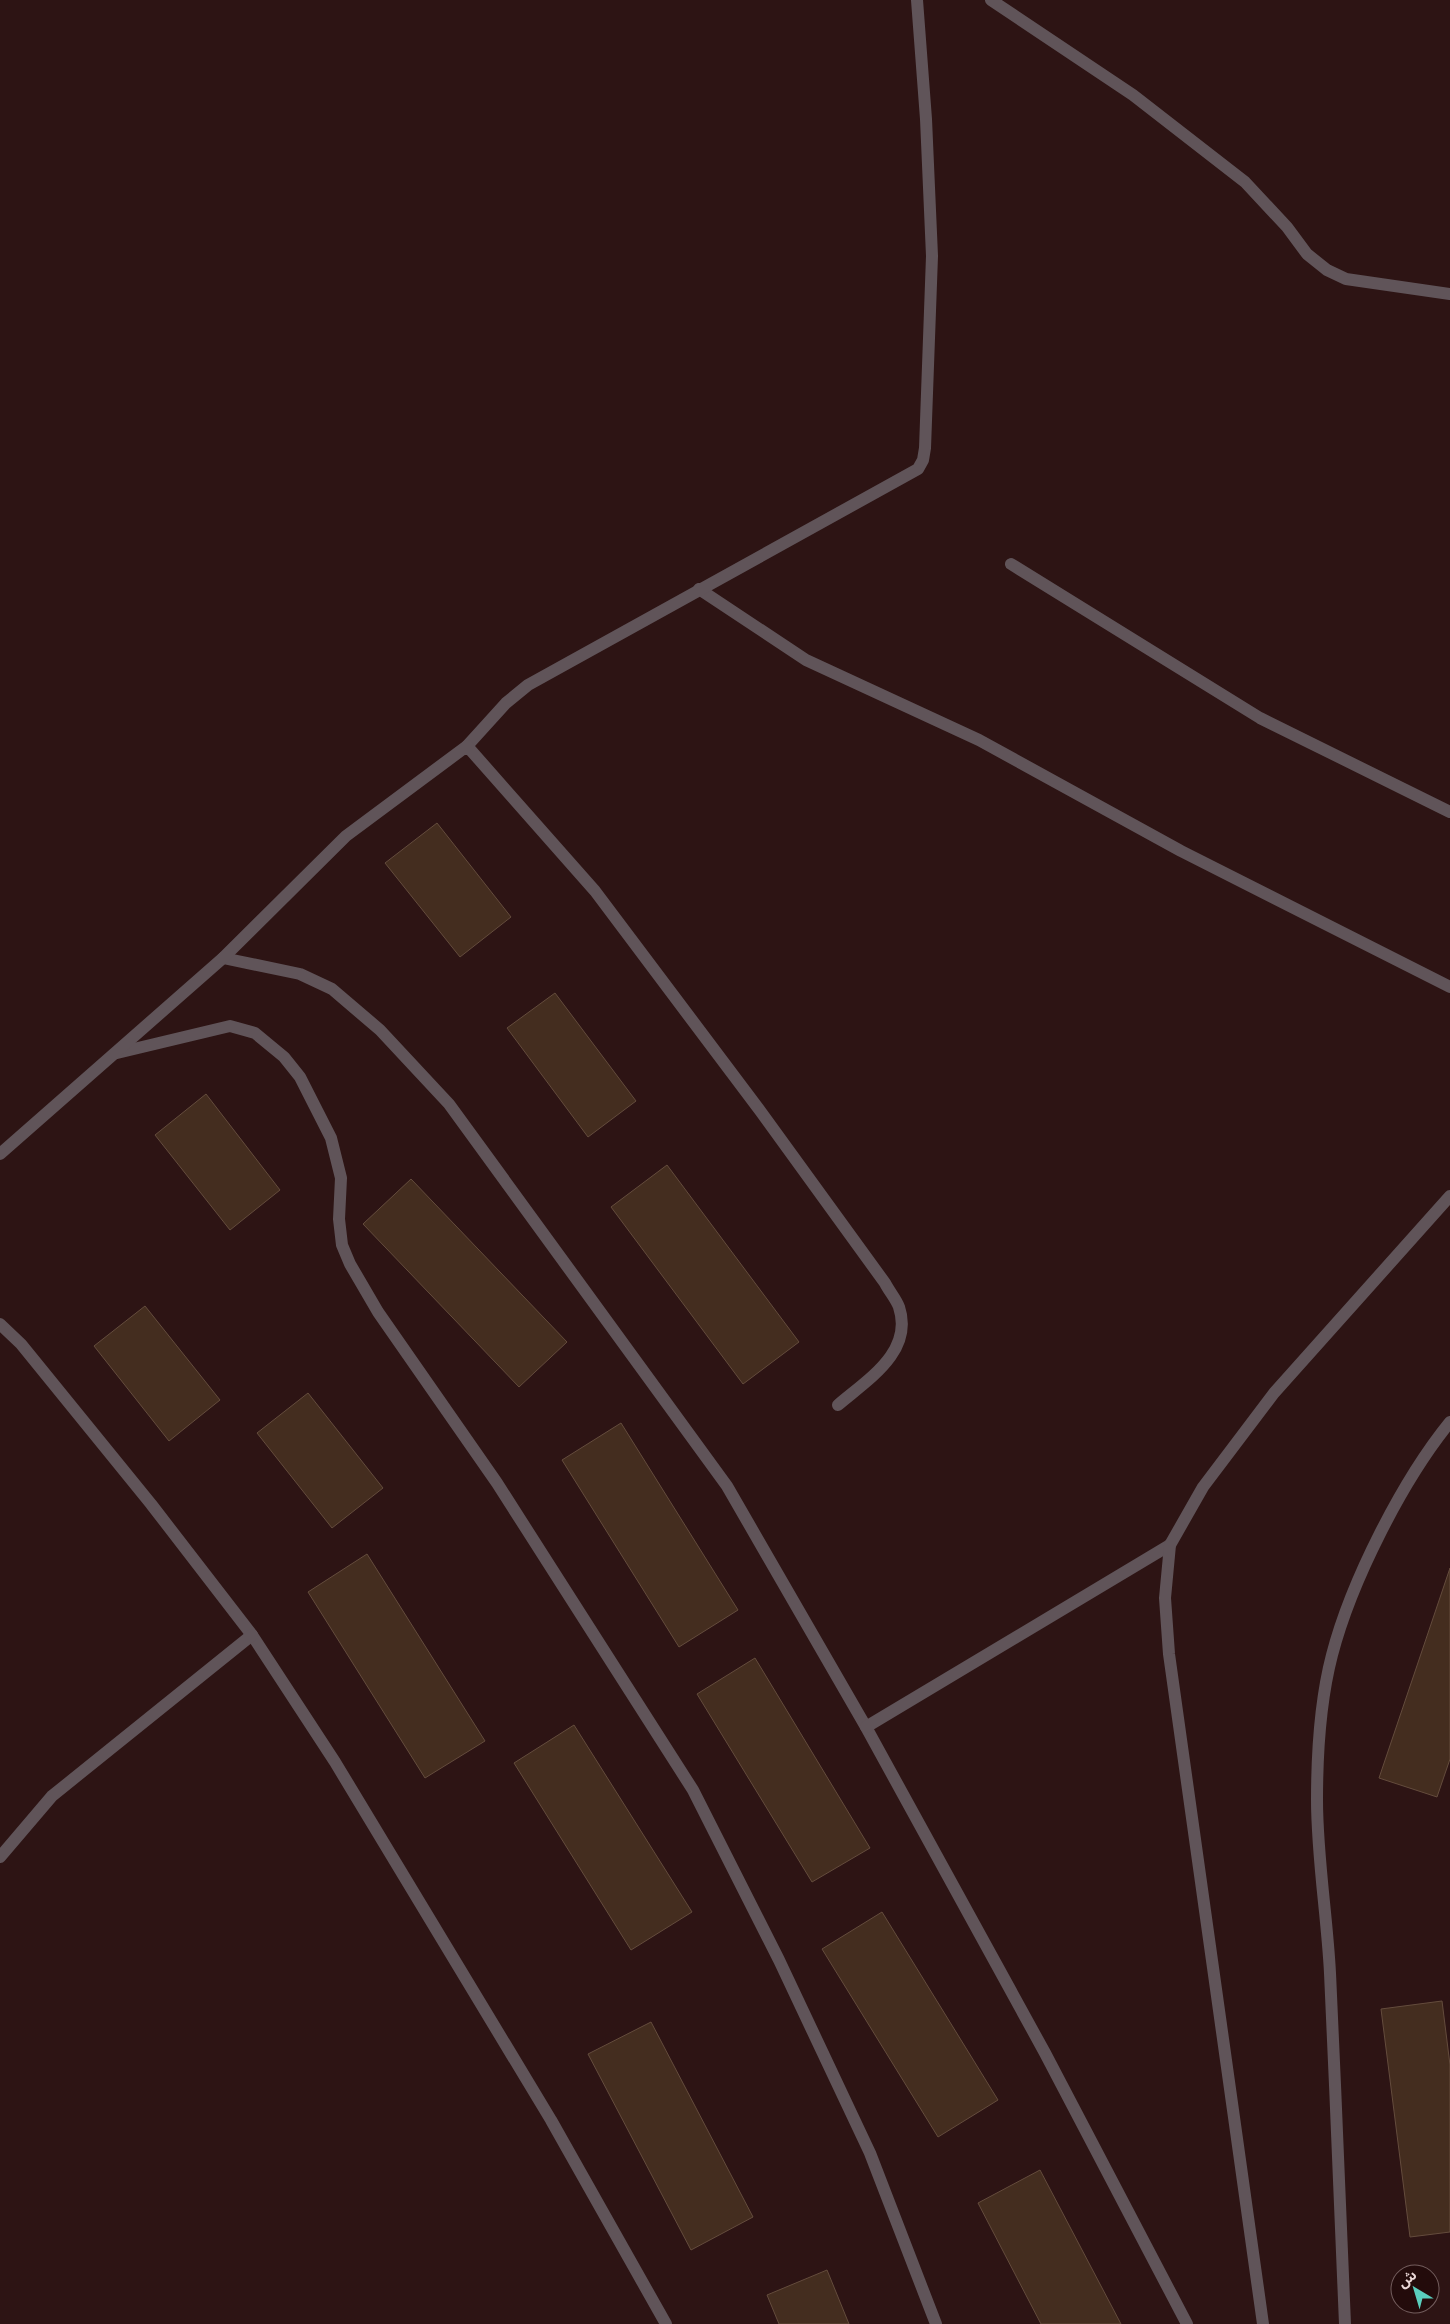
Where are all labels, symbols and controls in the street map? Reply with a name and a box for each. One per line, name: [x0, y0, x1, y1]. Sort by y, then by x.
north arrow: [1390, 2264, 1440, 2314]
text: ش: [1395, 2267, 1419, 2291]

